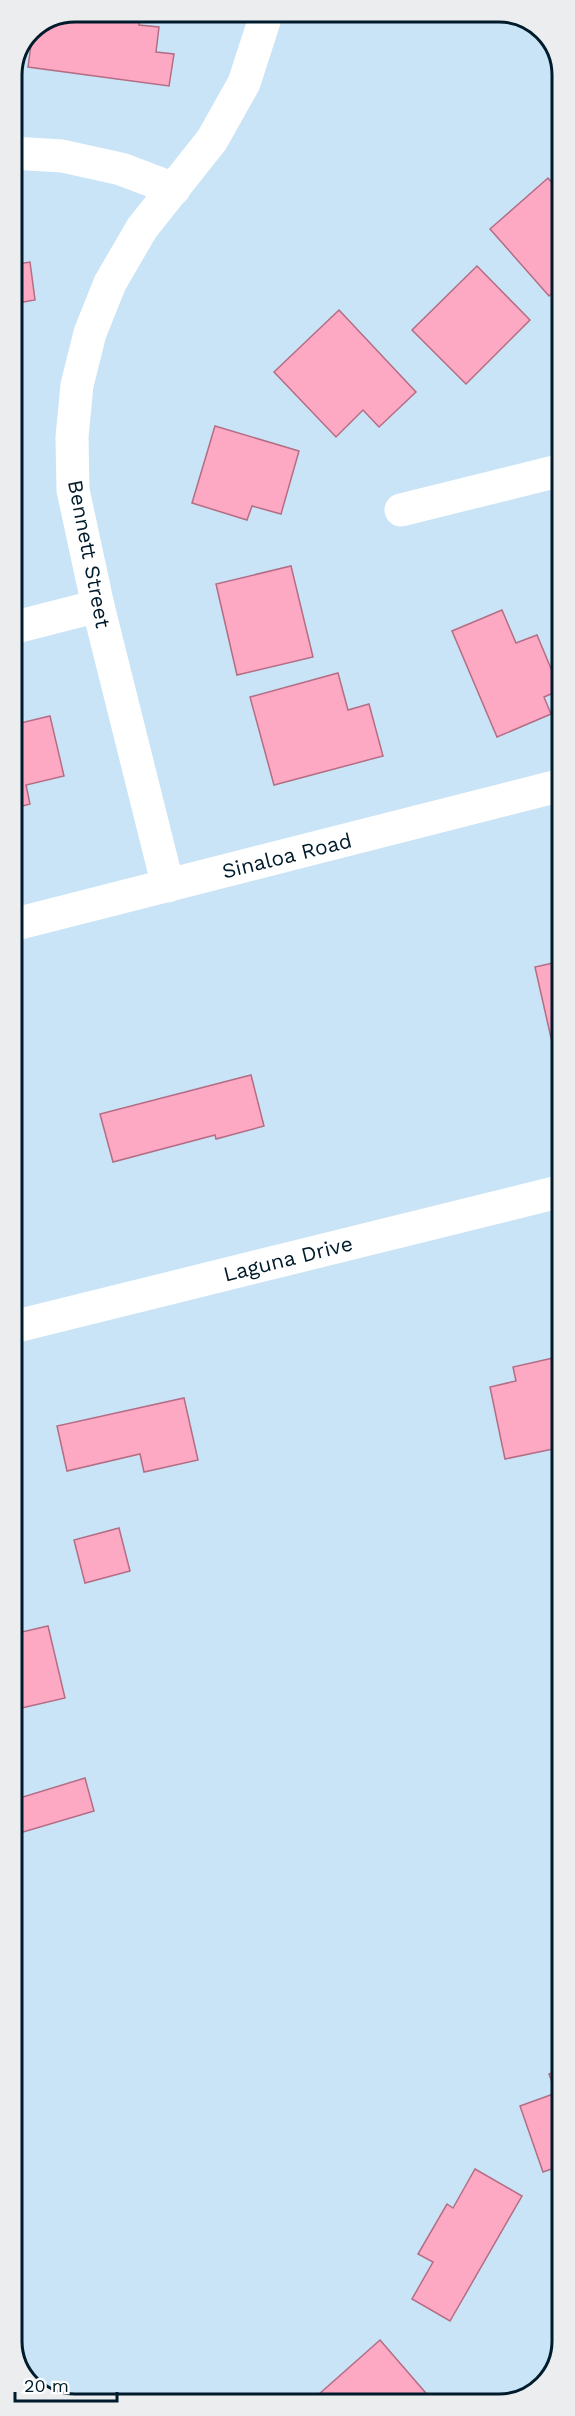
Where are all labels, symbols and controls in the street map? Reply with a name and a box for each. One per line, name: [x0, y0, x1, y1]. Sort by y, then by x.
street label: Bennett Street: [63, 478, 116, 630]
street label: Sinaloa Road: [219, 827, 354, 884]
street label: Laguna Drive: [221, 1230, 355, 1287]
scale bar: [15, 2365, 117, 2403]
text: 20 m: [24, 2375, 69, 2396]

